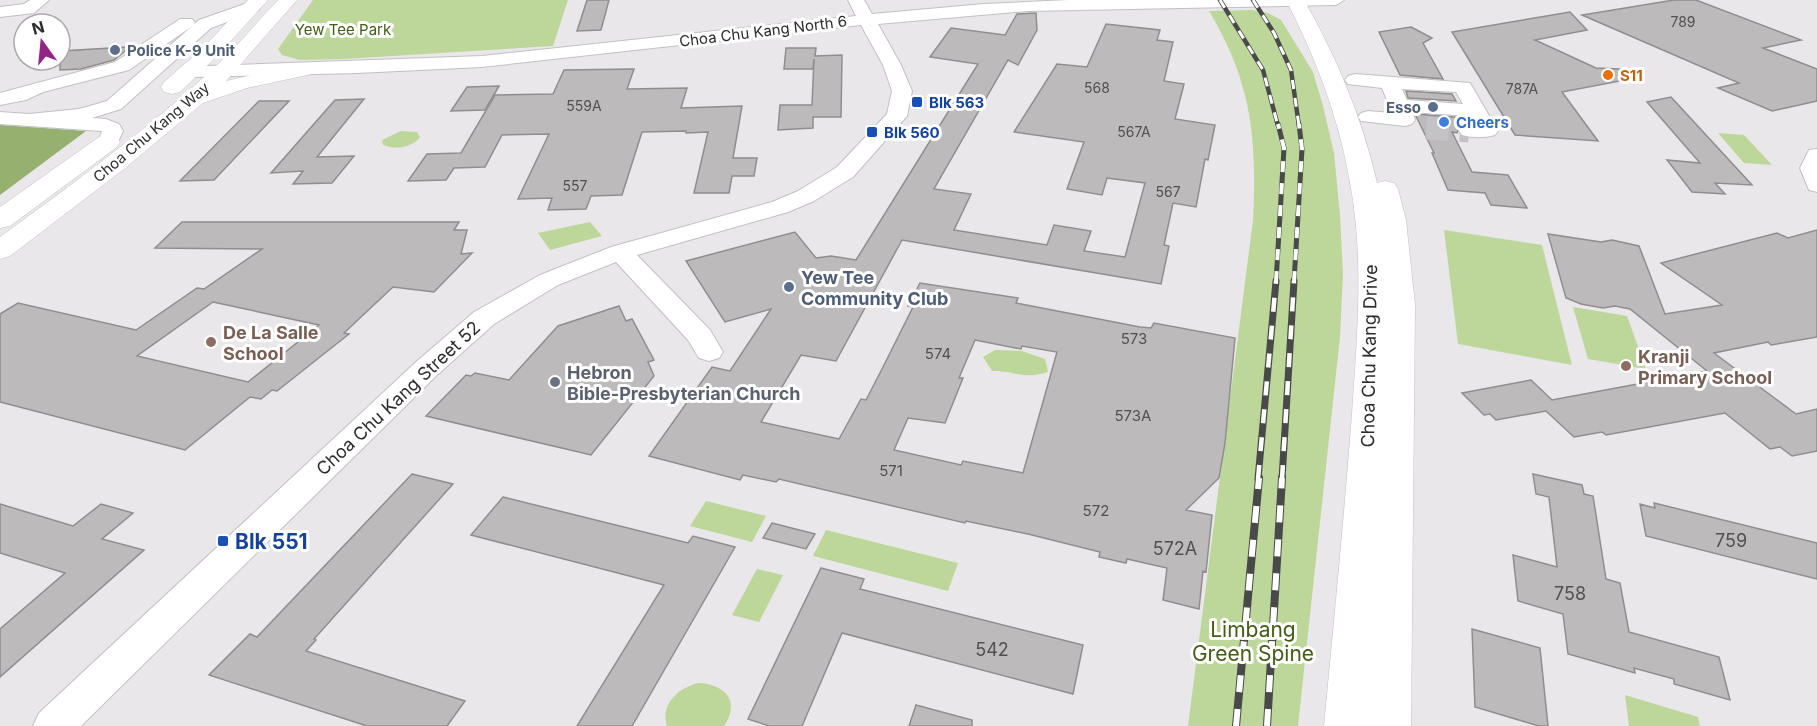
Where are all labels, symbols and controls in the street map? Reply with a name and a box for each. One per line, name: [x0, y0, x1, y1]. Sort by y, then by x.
street label: Choa Chu Kang North 6: [678, 11, 848, 51]
north arrow: [12, 12, 72, 72]
house number: 789: [1670, 13, 1696, 30]
text: N: [30, 16, 47, 39]
park label: Yew Tee Park: [295, 20, 392, 39]
place label: Police K-9 Unit: [127, 41, 236, 60]
marker: Police K-9 Unit: [108, 43, 122, 57]
place label: S11: [1620, 66, 1643, 85]
marker: S11: [1601, 68, 1615, 82]
street label: Choa Chu Kang Way: [89, 77, 213, 186]
house number: 568: [1084, 79, 1110, 96]
house number: 787A: [1506, 80, 1539, 97]
place label: Blk 563: [929, 93, 984, 112]
marker: Blk 563: [910, 95, 924, 109]
house number: 559A: [566, 97, 602, 114]
place label: Esso: [1386, 98, 1421, 117]
marker: Esso: [1426, 100, 1440, 114]
place label: Cheers: [1456, 113, 1509, 132]
marker: Cheers: [1437, 115, 1451, 129]
place label: Blk 560: [884, 123, 940, 142]
house number: 567A: [1117, 123, 1151, 140]
marker: Blk 560: [865, 125, 879, 139]
house number: 557: [563, 177, 588, 194]
house number: 567: [1155, 183, 1181, 200]
street label: Choa Chu Kang Drive: [1357, 264, 1381, 448]
place label: Yew Tee Community Club: [801, 267, 948, 309]
marker: Yew Tee Community Club: [782, 280, 796, 294]
street label: Choa Chu Kang Street 52: [312, 317, 484, 479]
place label: De La Salle School: [223, 322, 319, 364]
house number: 573: [1121, 329, 1147, 348]
marker: De La Salle School: [204, 335, 218, 349]
house number: 574: [925, 344, 951, 363]
place label: Kranji Primary School: [1638, 346, 1772, 388]
marker: Kranji Primary School: [1619, 359, 1633, 373]
place label: Hebron Bible-Presbyterian Church: [567, 362, 801, 404]
marker: Hebron Bible-Presbyterian Church: [548, 375, 562, 389]
house number: 573A: [1115, 406, 1151, 425]
house number: 571: [879, 461, 903, 480]
house number: 572: [1083, 501, 1109, 520]
place label: Blk 551: [235, 529, 308, 554]
house number: 759: [1715, 530, 1747, 551]
marker: Blk 551: [216, 534, 230, 548]
house number: 572A: [1153, 538, 1197, 559]
house number: 758: [1554, 583, 1586, 604]
park label: Limbang Green Spine: [1192, 617, 1314, 666]
house number: 542: [975, 639, 1009, 660]

